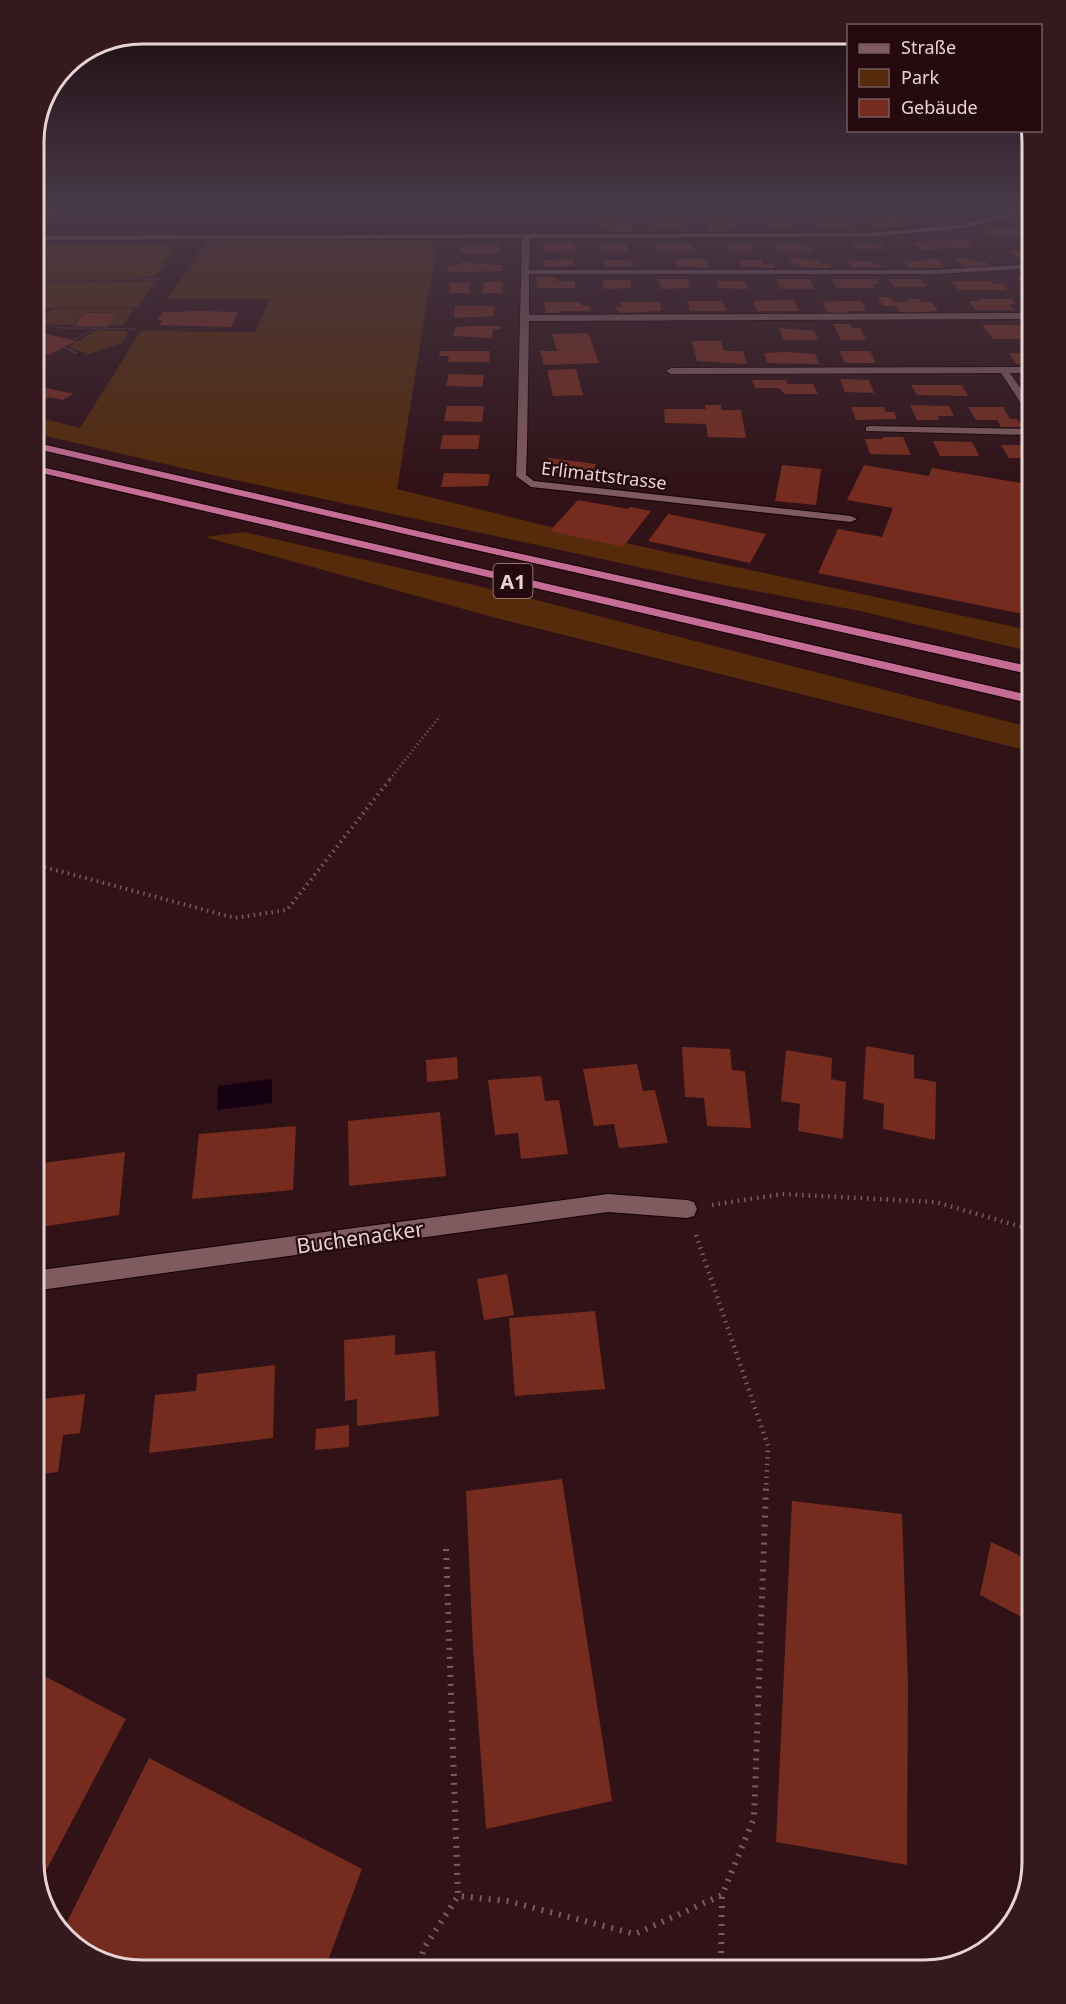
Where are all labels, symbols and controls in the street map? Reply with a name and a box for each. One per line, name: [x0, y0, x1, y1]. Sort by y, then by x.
legend: [847, 24, 1042, 132]
text: Straße: [901, 35, 956, 59]
text: Park: [901, 65, 939, 89]
text: Gebäude: [901, 95, 978, 119]
street label: Erlimattstrasse: [540, 455, 668, 495]
road number: A1: [494, 564, 532, 598]
street label: Buchenacker: [295, 1214, 426, 1260]

